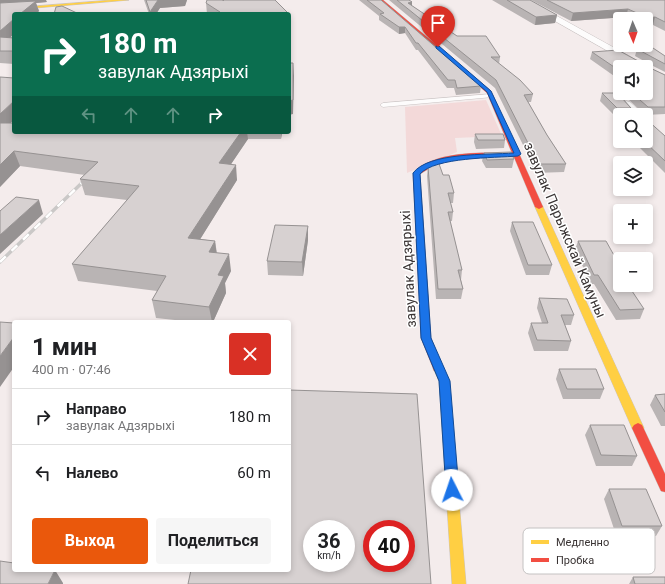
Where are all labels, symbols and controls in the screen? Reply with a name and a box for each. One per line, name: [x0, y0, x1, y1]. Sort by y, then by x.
pin: [421, 6, 455, 47]
icon: arrive: [427, 12, 449, 34]
north arrow: [613, 12, 653, 52]
map controls: [613, 12, 653, 292]
text: 180 m: [98, 27, 177, 60]
icon: right: [32, 28, 84, 80]
button: sound: [613, 60, 653, 100]
text: завулак Адзярыхі: [98, 61, 249, 82]
icon: left: [78, 104, 100, 126]
icon: ahead: [120, 104, 142, 126]
icon: ahead: [162, 104, 184, 126]
icon: right: [204, 104, 226, 126]
button: search: [613, 108, 653, 148]
street label: завулак Парыжскай Камуны: [521, 140, 609, 320]
button: layers: [613, 156, 653, 196]
button: +: [613, 204, 653, 244]
street label: завулак Адзярыхі: [397, 210, 419, 328]
button: −: [613, 252, 653, 292]
text: 1 мин: [32, 333, 97, 361]
button: close: [229, 333, 271, 375]
text: 400 m · 07:46: [32, 362, 111, 377]
text: Направо: [66, 400, 127, 418]
icon: right: [32, 406, 54, 428]
text: 180 m: [229, 408, 271, 426]
text: завулак Адзярыхі: [66, 418, 175, 433]
icon: left: [32, 462, 54, 484]
text: Налево: [66, 464, 118, 482]
text: 60 m: [237, 464, 271, 482]
position arrow: [431, 469, 473, 511]
button: Выход: [32, 518, 148, 564]
button: Поделиться: [156, 518, 271, 564]
speed limit sign: 40: [363, 520, 415, 572]
legend: [523, 528, 655, 574]
text: 36: [318, 529, 340, 553]
text: Медленно: [556, 536, 609, 549]
text: km/h: [317, 550, 341, 561]
text: Пробка: [556, 554, 594, 567]

